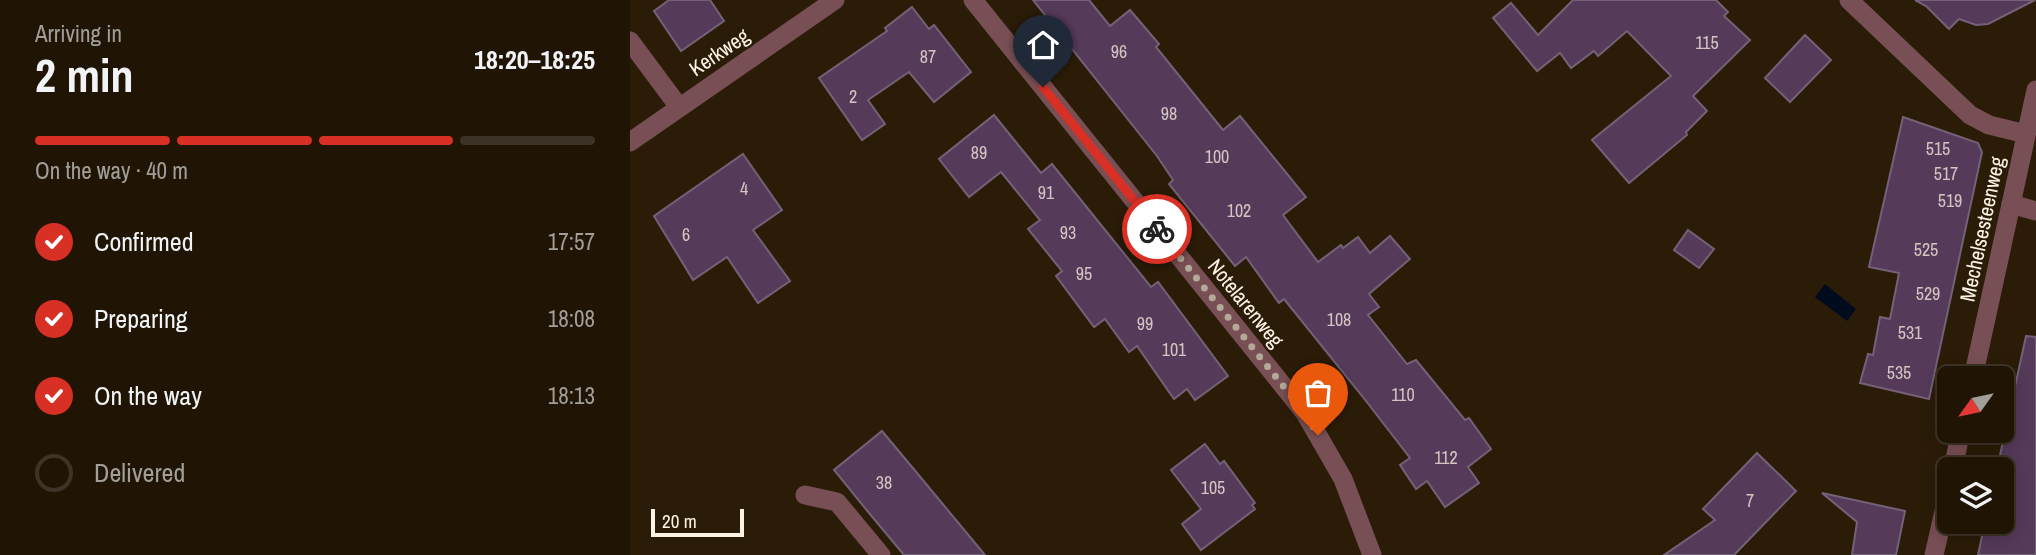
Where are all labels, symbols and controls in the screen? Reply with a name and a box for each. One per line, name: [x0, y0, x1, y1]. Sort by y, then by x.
pin: [1013, 15, 1073, 87]
text: Arriving in: [35, 18, 122, 49]
street label: Kerkweg: [683, 21, 755, 83]
icon: home: [1024, 26, 1062, 64]
house number: 115: [1695, 30, 1719, 55]
house number: 96: [1111, 39, 1127, 64]
text: 18:20–18:25: [474, 42, 595, 77]
text: 2 min: [35, 44, 134, 106]
house number: 87: [920, 44, 936, 69]
house number: 2: [849, 84, 857, 109]
house number: 98: [1161, 101, 1177, 126]
house number: 515: [1926, 136, 1950, 161]
house number: 89: [971, 140, 987, 165]
house number: 100: [1205, 144, 1229, 169]
street label: Mechelsesteenweg: [1952, 153, 2012, 304]
text: On the way · 40 m: [35, 155, 188, 186]
house number: 517: [1934, 161, 1958, 186]
house number: 4: [740, 176, 748, 201]
house number: 91: [1038, 180, 1055, 205]
house number: 519: [1938, 188, 1962, 213]
courier: [1122, 194, 1192, 264]
house number: 102: [1227, 198, 1251, 223]
icon: bike: [1138, 210, 1176, 248]
house number: 93: [1060, 220, 1076, 245]
house number: 6: [682, 222, 690, 247]
icon: check: [35, 223, 73, 261]
text: Confirmed: [94, 224, 194, 259]
text: 17:57: [548, 226, 595, 257]
house number: 525: [1914, 237, 1938, 262]
street label: Notelarenweg: [1201, 253, 1291, 354]
house number: 95: [1076, 261, 1092, 286]
house number: 529: [1916, 281, 1940, 306]
icon: check: [35, 300, 73, 338]
text: Preparing: [94, 301, 188, 336]
text: 18:08: [548, 303, 595, 334]
house number: 108: [1327, 307, 1351, 332]
house number: 99: [1137, 311, 1153, 336]
house number: 531: [1898, 320, 1923, 345]
house number: 101: [1162, 337, 1187, 362]
house number: 535: [1887, 360, 1911, 385]
pin: [1288, 363, 1348, 435]
north arrow: [1937, 366, 2014, 443]
map controls: [1937, 366, 2014, 534]
icon: bag: [1299, 374, 1337, 412]
icon: check: [35, 377, 73, 415]
text: On the way: [94, 378, 202, 413]
text: 18:13: [548, 380, 595, 411]
house number: 110: [1391, 382, 1415, 407]
house number: 112: [1434, 445, 1458, 470]
text: Delivered: [94, 455, 185, 490]
button: layers: [1937, 457, 2014, 534]
house number: 38: [876, 470, 892, 495]
house number: 105: [1201, 475, 1225, 500]
house number: 7: [1746, 488, 1754, 513]
scale bar: [651, 506, 744, 538]
text: 20 m: [662, 508, 697, 534]

